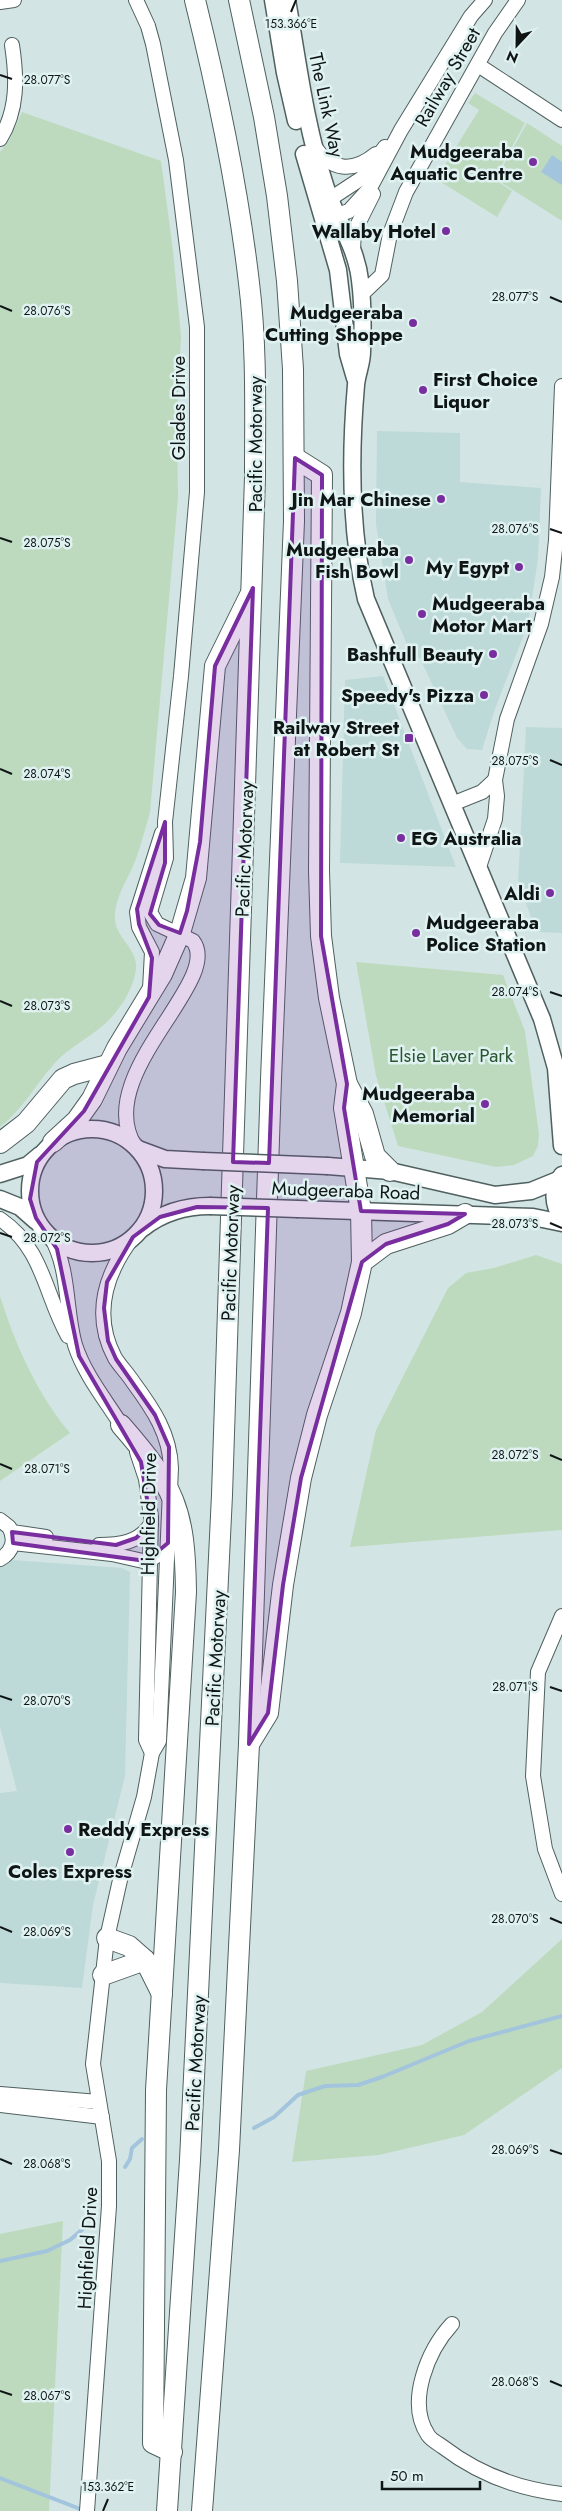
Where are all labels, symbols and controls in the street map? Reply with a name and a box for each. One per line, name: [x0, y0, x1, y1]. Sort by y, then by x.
text: 153.366°E: [265, 15, 317, 33]
north arrow: [492, 20, 542, 70]
street label: Railway Street: [408, 22, 487, 132]
text: N: [503, 46, 521, 68]
street label: The Link Way: [302, 50, 351, 160]
text: 28.077°S: [24, 71, 71, 89]
place label: Mudgeeraba Aquatic Centre: [389, 138, 523, 187]
marker: Mudgeeraba Aquatic Centre: [527, 156, 539, 168]
place label: Wallaby Hotel: [312, 218, 436, 245]
marker: Wallaby Hotel: [440, 225, 452, 237]
text: 28.077°S: [492, 288, 539, 306]
place label: Mudgeeraba Cutting Shoppe: [265, 299, 403, 348]
text: 28.076°S: [23, 302, 71, 320]
marker: Mudgeeraba Cutting Shoppe: [407, 317, 419, 329]
street label: Glades Drive: [165, 356, 192, 460]
place label: First Choice Liquor: [433, 366, 538, 415]
street label: Pacific Motorway: [242, 375, 269, 512]
marker: First Choice Liquor: [417, 384, 429, 396]
place label: Jin Mar Chinese: [287, 486, 431, 513]
marker: Jin Mar Chinese: [435, 493, 447, 505]
text: 28.076°S: [491, 520, 539, 538]
text: 28.075°S: [24, 534, 71, 552]
place label: Mudgeeraba Fish Bowl: [286, 536, 399, 585]
marker: Mudgeeraba Fish Bowl: [403, 554, 415, 566]
place label: My Egypt: [426, 554, 509, 581]
marker: My Egypt: [513, 561, 525, 573]
place label: Mudgeeraba Motor Mart: [432, 590, 545, 639]
marker: Mudgeeraba Motor Mart: [416, 608, 428, 620]
place label: Bashfull Beauty: [347, 641, 484, 668]
marker: Bashfull Beauty: [487, 648, 499, 660]
place label: Speedy's Pizza: [341, 682, 474, 709]
marker: Speedy's Pizza: [478, 689, 490, 701]
place label: Railway Street at Robert St: [273, 714, 399, 763]
marker: Railway Street at Robert St: [403, 732, 415, 744]
text: 28.075°S: [492, 752, 539, 770]
text: 28.074°S: [23, 765, 71, 783]
street label: Pacific Motorway: [229, 780, 260, 918]
place label: EG Australia: [411, 825, 522, 852]
marker: EG Australia: [395, 832, 407, 844]
place label: Aldi: [503, 880, 540, 907]
marker: Aldi: [544, 887, 556, 899]
place label: Mudgeeraba Police Station: [426, 909, 546, 958]
marker: Mudgeeraba Police Station: [410, 927, 422, 939]
text: 28.074°S: [491, 983, 539, 1001]
text: 28.073°S: [24, 997, 71, 1015]
park label: Elsie Laver Park: [389, 1042, 514, 1069]
place label: Mudgeeraba Memorial: [362, 1080, 475, 1129]
marker: Mudgeeraba Memorial: [479, 1098, 491, 1110]
street label: Mudgeeraba Road: [271, 1174, 421, 1207]
street label: Pacific Motorway: [215, 1184, 246, 1322]
text: 28.073°S: [492, 1215, 539, 1233]
text: 28.072°S: [23, 1229, 71, 1247]
text: 28.072°S: [491, 1446, 539, 1464]
street label: Highfield Drive: [134, 1452, 163, 1576]
text: 28.071°S: [24, 1460, 70, 1478]
street label: Pacific Motorway: [198, 1589, 233, 1727]
text: 28.071°S: [492, 1678, 538, 1696]
text: 28.070°S: [23, 1692, 71, 1710]
place label: Reddy Express: [78, 1816, 210, 1843]
marker: Reddy Express: [62, 1823, 74, 1835]
marker: Coles Express: [64, 1846, 76, 1858]
place label: Coles Express: [8, 1858, 132, 1885]
text: 28.070°S: [491, 1910, 539, 1928]
text: 28.069°S: [23, 1923, 71, 1941]
street label: Pacific Motorway: [178, 1994, 213, 2132]
text: 28.069°S: [491, 2141, 539, 2159]
text: 28.068°S: [23, 2155, 71, 2173]
street label: Highfield Drive: [71, 2186, 104, 2310]
text: 28.068°S: [491, 2373, 539, 2391]
text: 28.067°S: [23, 2387, 71, 2405]
scale bar: [382, 2458, 480, 2490]
text: 50 m: [390, 2465, 424, 2487]
text: 153.362°E: [82, 2478, 134, 2496]

